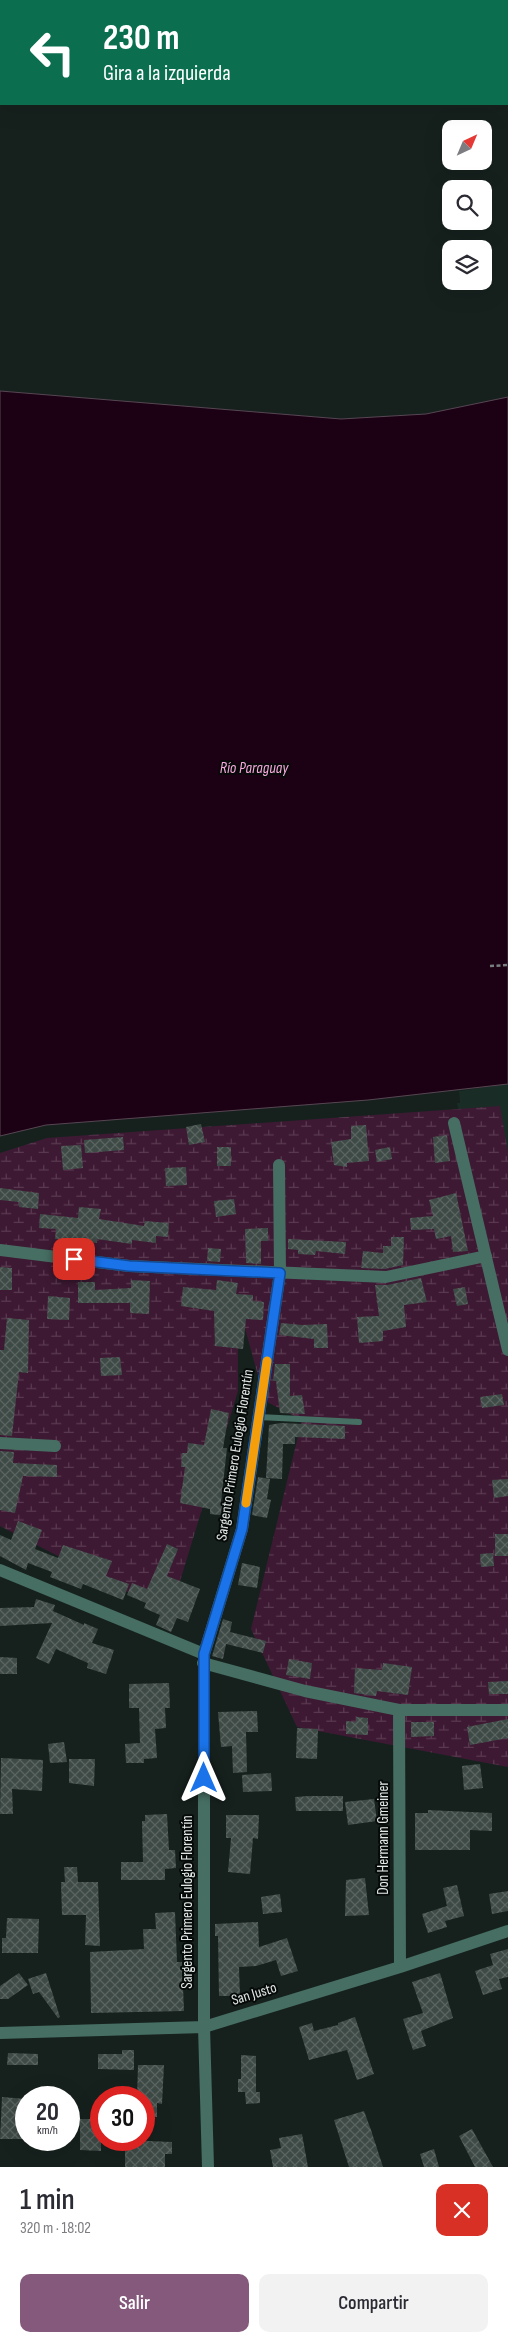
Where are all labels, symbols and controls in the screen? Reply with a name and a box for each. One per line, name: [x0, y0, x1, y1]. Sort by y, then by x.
text: 230 m: [103, 17, 179, 60]
icon: left: [20, 20, 85, 85]
text: Gira a la izquierda: [103, 60, 231, 87]
north arrow: [442, 120, 492, 170]
map controls: [442, 120, 492, 290]
button: search: [442, 180, 492, 230]
button: layers: [442, 240, 492, 290]
water label: Río Paraguay: [220, 759, 289, 778]
pin: [53, 1238, 95, 1280]
icon: arrive: [60, 1245, 88, 1273]
street label: Sargento Primero Eulogio Florentín: [212, 1368, 258, 1542]
position arrow: [177, 1751, 229, 1803]
street label: Don Hermann Gmeiner: [374, 1780, 393, 1895]
street label: Sargento Primero Eulogio Florentín: [178, 1815, 197, 1989]
street label: San Justo: [229, 1978, 279, 2010]
speed limit sign: 30: [90, 2086, 155, 2151]
text: 20: [36, 2097, 59, 2128]
text: km/h: [37, 2123, 58, 2138]
text: 1 min: [20, 2182, 75, 2218]
button: close: [436, 2184, 488, 2236]
text: 320 m · 18:02: [20, 2219, 91, 2238]
button: Salir: [20, 2274, 249, 2332]
button: Compartir: [259, 2274, 488, 2332]

